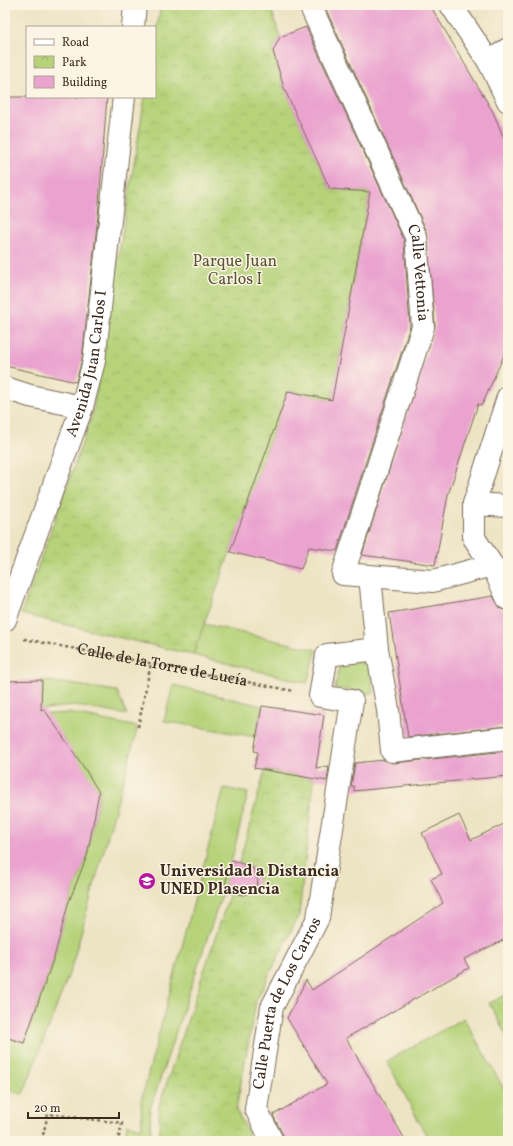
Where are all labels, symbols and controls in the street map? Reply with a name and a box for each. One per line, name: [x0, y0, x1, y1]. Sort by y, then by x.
legend: [26, 26, 156, 98]
text: Road: [62, 35, 89, 51]
text: Park: [62, 55, 87, 71]
text: Building: [62, 75, 107, 91]
street label: Calle Vettonia: [401, 221, 434, 322]
park label: Parque Juan Carlos I: [193, 251, 277, 291]
street label: Avenida Juan Carlos I: [61, 289, 113, 440]
street label: Calle de la Torre de Lucía: [75, 639, 249, 693]
place label: Universidad a Distancia UNED Plasencia: [160, 861, 339, 901]
school or university icon: Universidad a Distancia UNED Plasencia: [137, 871, 157, 891]
street label: Calle Puerta de Los Carros: [248, 914, 327, 1091]
scale bar: [28, 1094, 119, 1120]
text: 20 m: [34, 1101, 61, 1117]

